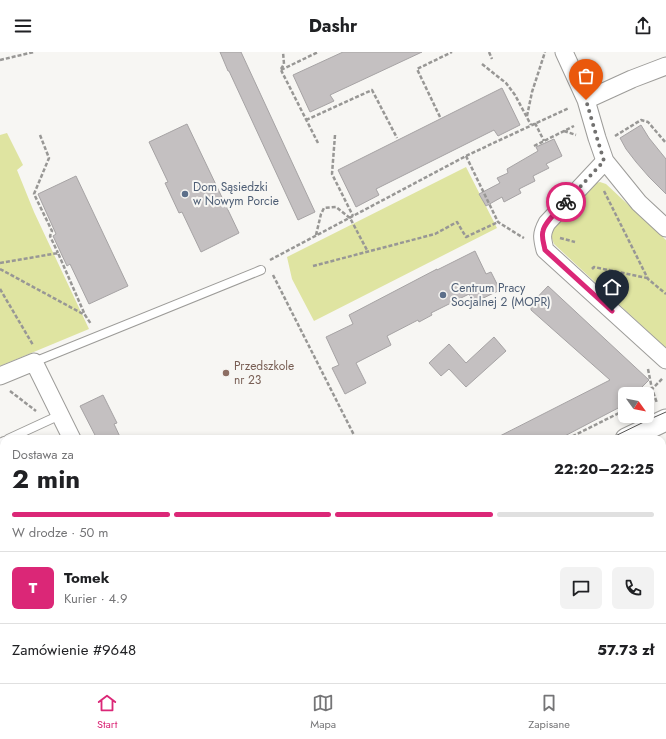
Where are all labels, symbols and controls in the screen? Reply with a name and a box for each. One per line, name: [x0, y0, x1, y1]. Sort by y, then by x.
text: Dashr: [309, 13, 357, 39]
icon: menu: [12, 15, 34, 37]
icon: share: [632, 15, 654, 37]
pin: [569, 59, 603, 100]
icon: bag: [575, 65, 597, 87]
place label: Dom Sąsiedzki w Nowym Porcie: [193, 178, 279, 210]
courier: [546, 182, 586, 222]
marker: Dom Sąsiedzki w Nowym Porcie: [180, 189, 190, 199]
icon: bike: [555, 191, 577, 213]
pin: [595, 270, 629, 311]
icon: home: [601, 276, 623, 298]
place label: Centrum Pracy Socjalnej 2 (MOPR): [451, 279, 551, 311]
marker: Centrum Pracy Socjalnej 2 (MOPR): [438, 290, 448, 300]
place label: Przedszkole nr 23: [234, 357, 294, 389]
marker: Przedszkole nr 23: [221, 368, 231, 378]
north arrow: [618, 387, 654, 423]
map controls: [618, 387, 654, 423]
text: Dostawa za: [12, 445, 74, 464]
text: 22:20–22:25: [554, 458, 654, 480]
text: 2 min: [12, 460, 80, 498]
text: W drodze · 50 m: [12, 523, 108, 542]
text: Tomek: [64, 567, 109, 589]
button: chat: [560, 567, 602, 609]
button: phone: [612, 567, 654, 609]
text: T: [29, 577, 37, 599]
text: Kurier · 4.9: [64, 589, 127, 608]
text: Zamówienie #9648: [12, 639, 136, 661]
text: 57.73 zł: [597, 639, 654, 661]
tab: Start: [96, 692, 118, 732]
tab: Mapa: [310, 692, 336, 732]
tab: Zapisane: [528, 692, 570, 732]

